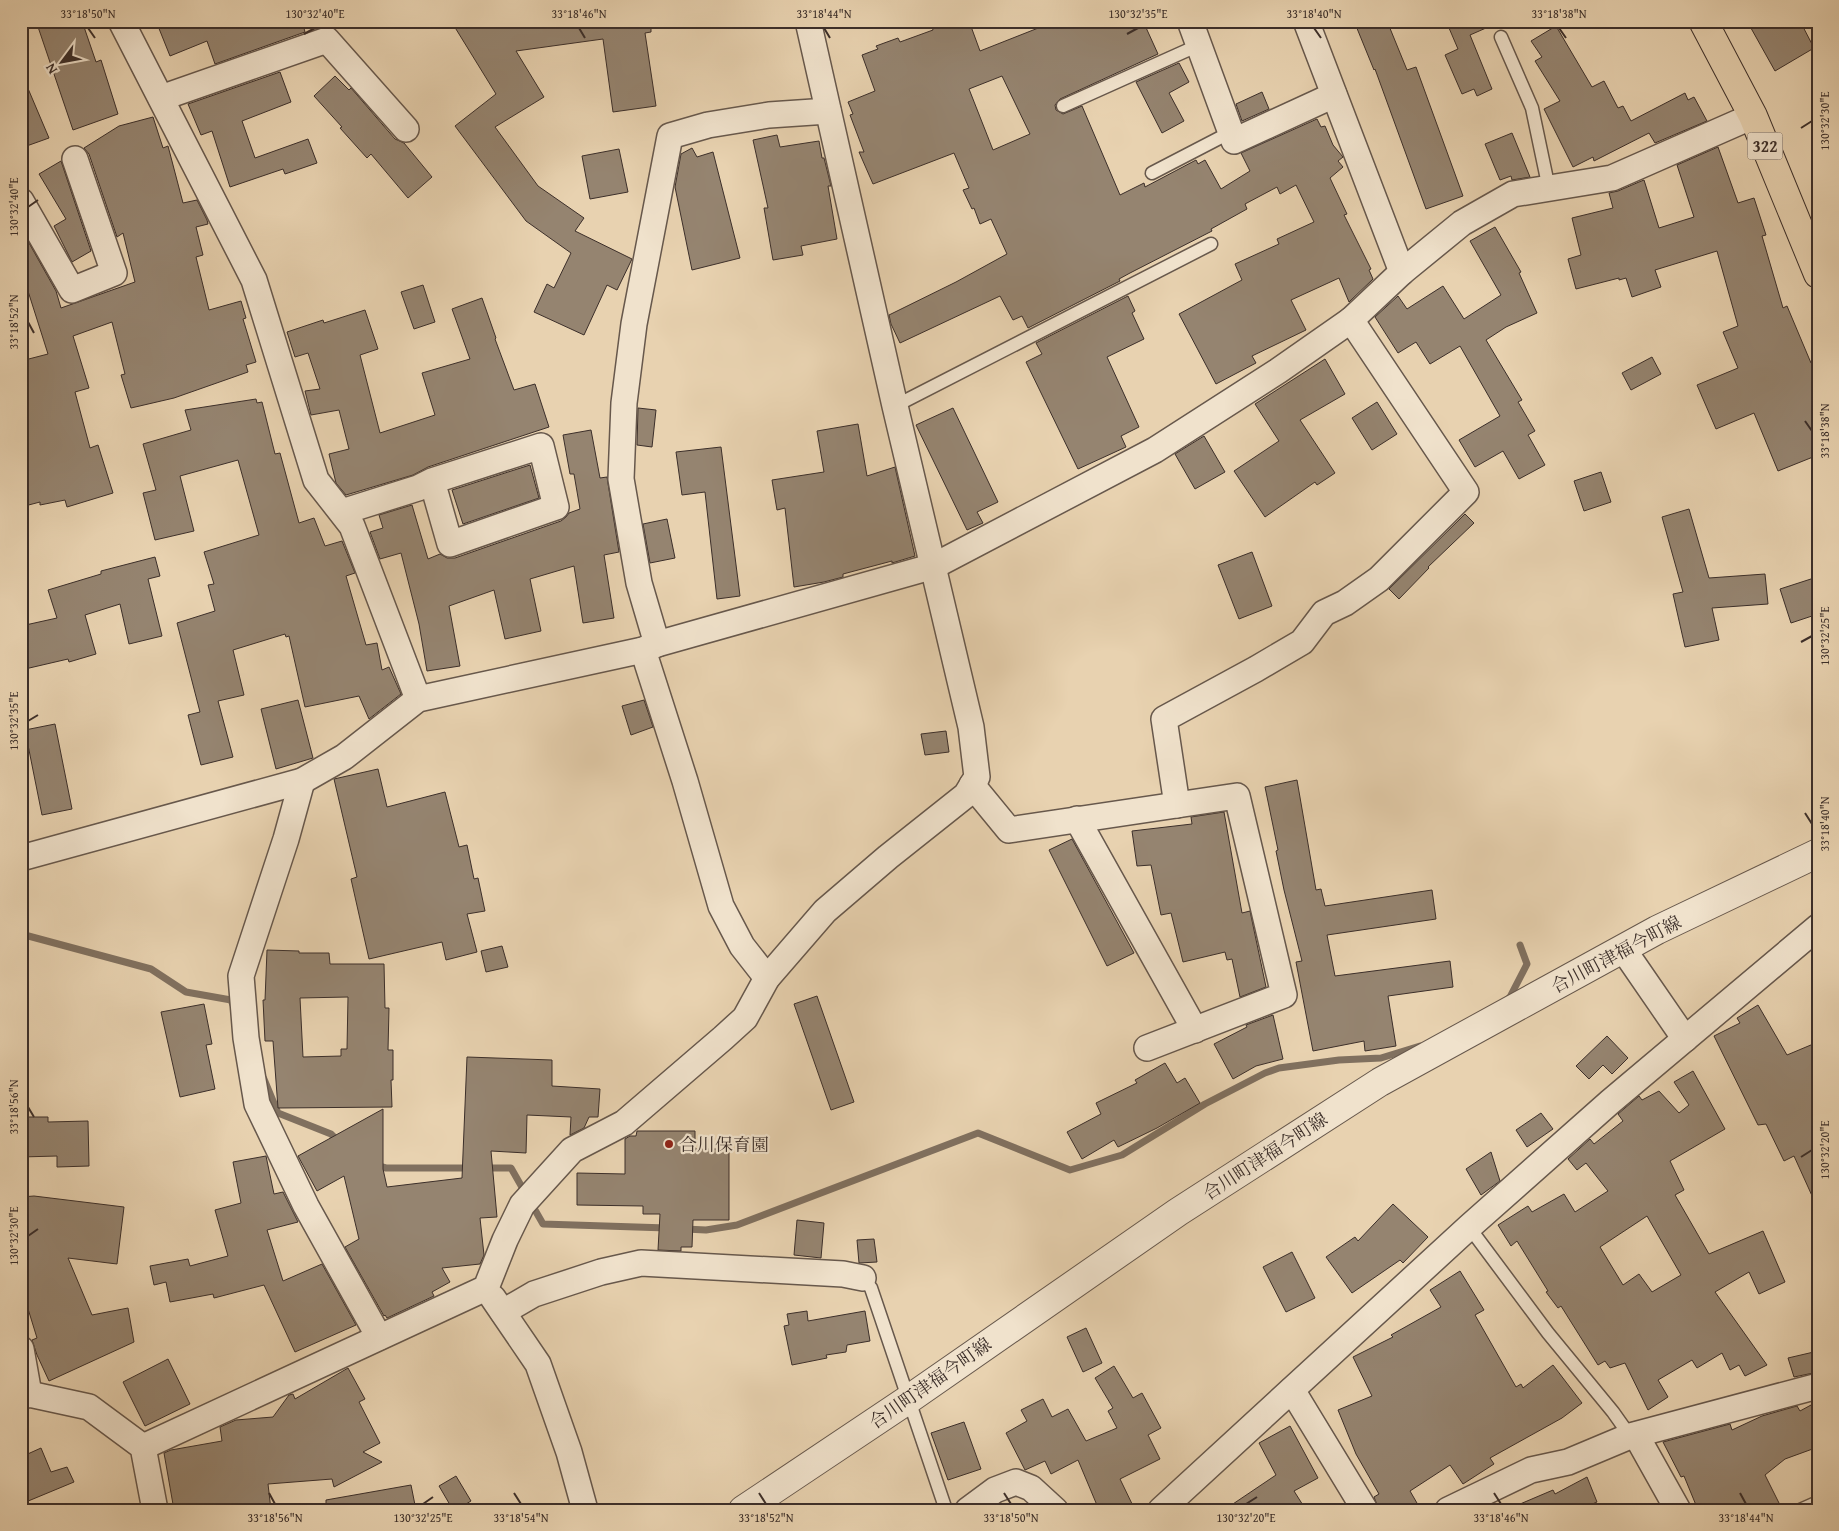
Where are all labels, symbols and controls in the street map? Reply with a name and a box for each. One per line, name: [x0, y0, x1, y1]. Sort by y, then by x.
text: 33°18'50"N: [60, 5, 116, 22]
text: 130°32'40"E: [285, 5, 345, 22]
text: 33°18'46"N: [551, 5, 607, 22]
text: 33°18'44"N: [796, 5, 852, 22]
text: 130°32'35"E: [1108, 5, 1168, 22]
text: 33°18'40"N: [1286, 5, 1342, 22]
text: 33°18'38"N: [1531, 5, 1587, 22]
north arrow: [38, 38, 88, 88]
text: N: [40, 59, 62, 78]
text: 130°32'30"E: [1816, 91, 1833, 151]
road number: 322: [1748, 132, 1782, 160]
text: 130°32'40"E: [5, 177, 22, 237]
text: 33°18'52"N: [5, 294, 22, 350]
text: 33°18'38"N: [1816, 403, 1833, 459]
text: 130°32'25"E: [1816, 606, 1833, 666]
text: 130°32'35"E: [5, 691, 22, 751]
text: 33°18'40"N: [1816, 796, 1833, 852]
street label: 合川町津福今町線: [1546, 908, 1686, 1000]
text: 33°18'56"N: [5, 1079, 22, 1135]
street label: 合川町津福今町線: [1197, 1105, 1333, 1207]
text: 130°32'20"E: [1816, 1120, 1833, 1180]
place label: 合川保育園: [679, 1131, 769, 1158]
marker: 合川保育園: [663, 1138, 675, 1150]
text: 130°32'30"E: [5, 1206, 22, 1266]
street label: 合川町津福今町線: [863, 1331, 997, 1435]
text: 33°18'56"N: [247, 1509, 303, 1526]
text: 130°32'25"E: [393, 1509, 453, 1526]
text: 33°18'54"N: [493, 1509, 549, 1526]
text: 33°18'52"N: [738, 1509, 794, 1526]
text: 33°18'50"N: [983, 1509, 1039, 1526]
text: 130°32'20"E: [1216, 1509, 1276, 1526]
text: 33°18'46"N: [1473, 1509, 1529, 1526]
text: 33°18'44"N: [1718, 1509, 1774, 1526]

